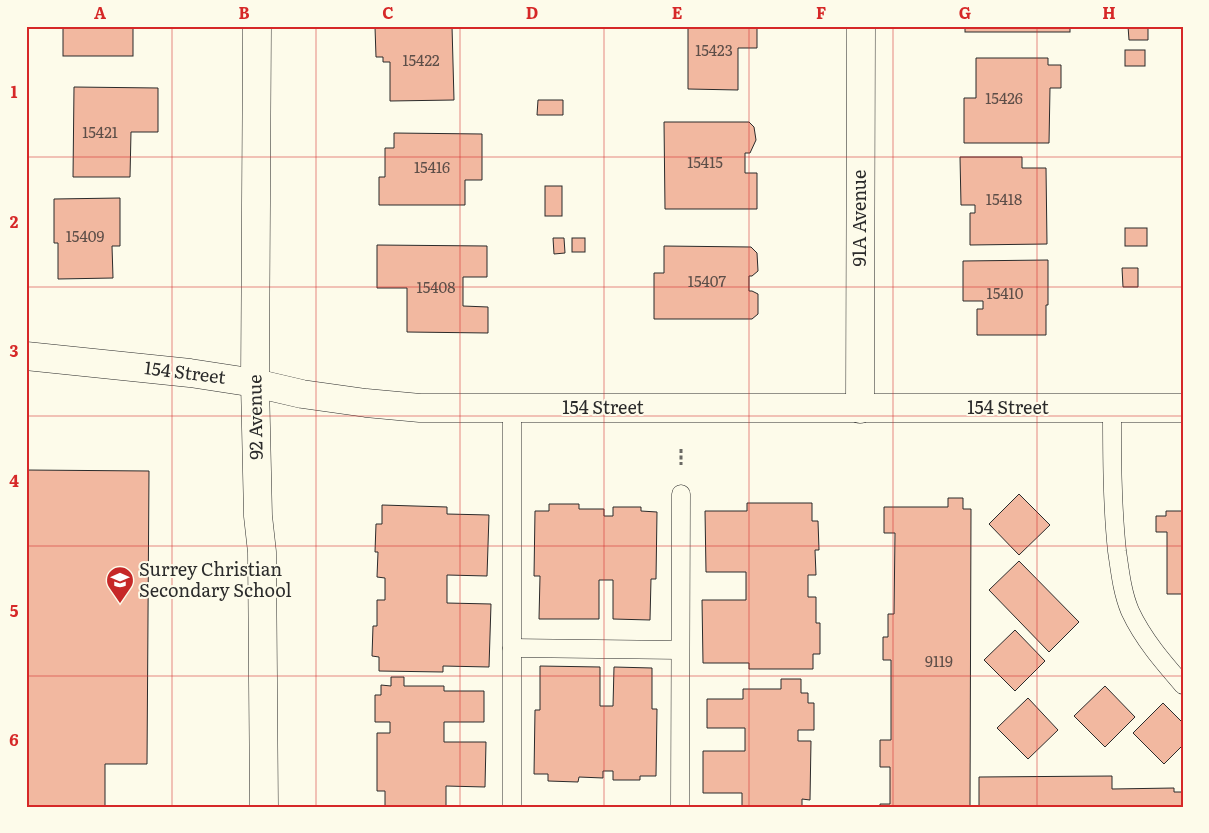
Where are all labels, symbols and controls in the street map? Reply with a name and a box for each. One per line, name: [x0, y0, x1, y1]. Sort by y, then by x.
text: A: [94, 0, 106, 24]
text: B: [238, 0, 250, 24]
text: C: [382, 0, 394, 24]
text: D: [526, 0, 538, 24]
text: E: [672, 0, 683, 24]
text: F: [816, 0, 826, 24]
text: G: [959, 0, 971, 24]
text: H: [1102, 0, 1116, 24]
house number: 15423: [695, 38, 733, 61]
house number: 15422: [402, 48, 440, 71]
text: 1: [11, 79, 18, 103]
house number: 15426: [985, 86, 1023, 109]
house number: 15421: [82, 120, 118, 143]
house number: 15415: [687, 150, 723, 173]
house number: 15416: [414, 155, 450, 178]
street label: 91A Avenue: [845, 170, 872, 266]
house number: 15418: [986, 187, 1022, 210]
text: 2: [10, 209, 19, 233]
house number: 15409: [66, 224, 104, 247]
house number: 15407: [688, 269, 727, 292]
house number: 15408: [417, 275, 455, 298]
house number: 15410: [987, 281, 1024, 304]
text: 3: [10, 338, 19, 362]
street label: 154 Street: [143, 353, 228, 390]
street label: 92 Avenue: [240, 374, 269, 460]
street label: 154 Street: [562, 393, 644, 420]
street label: 154 Street: [967, 393, 1049, 420]
text: 4: [9, 468, 19, 492]
place label: Surrey Christian Secondary School: [139, 555, 291, 603]
school or university icon: Surrey Christian Secondary School: [105, 565, 135, 604]
text: 5: [10, 598, 19, 622]
house number: 9119: [925, 649, 953, 672]
text: 6: [9, 727, 19, 751]

